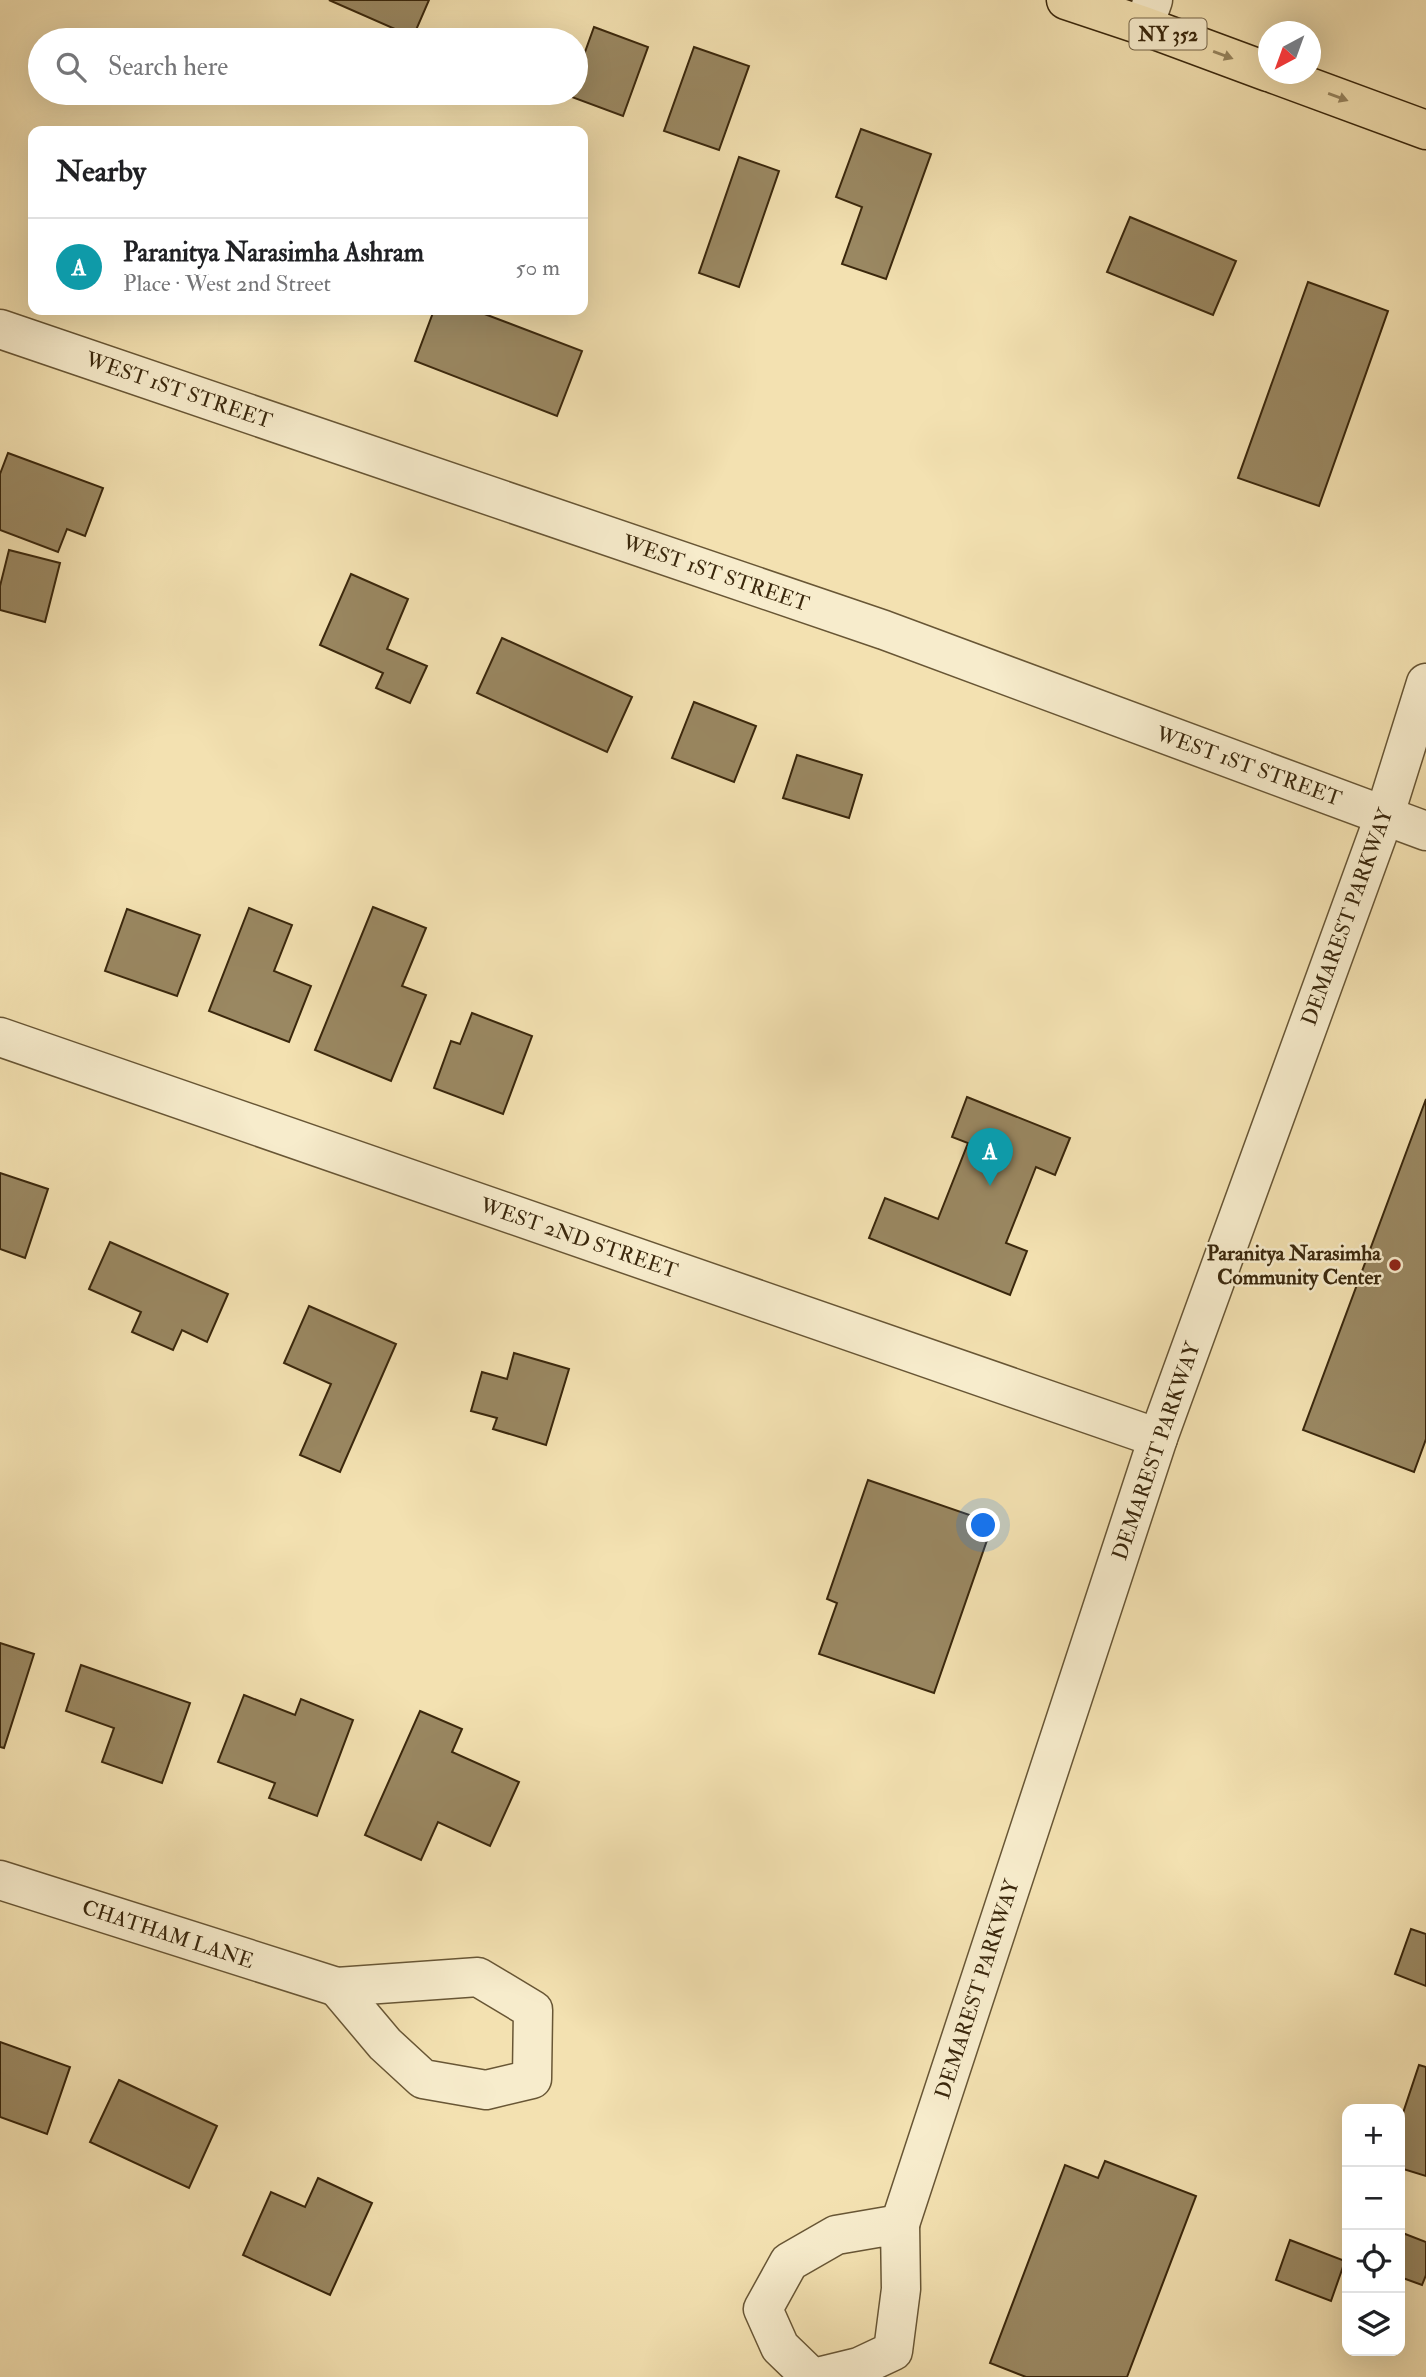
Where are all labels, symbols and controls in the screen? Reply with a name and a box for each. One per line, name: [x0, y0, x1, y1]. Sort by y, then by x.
road number: NY 352: [1130, 18, 1206, 50]
north arrow: [1258, 21, 1321, 84]
search box: [28, 28, 588, 105]
icon: search: [52, 48, 90, 86]
one-way arrow: [1212, 49, 1233, 60]
text: Search here: [108, 51, 228, 83]
one-way arrow: [1327, 92, 1348, 103]
text: Nearby: [56, 153, 146, 190]
text: Paranitya Narasimha Ashram: [123, 237, 424, 269]
text: A: [72, 253, 86, 282]
text: 50 m: [516, 253, 560, 282]
text: Place · West 2nd Street: [123, 269, 331, 298]
street label: WEST 1ST STREET: [81, 346, 276, 435]
street label: WEST 1ST STREET: [618, 529, 813, 618]
street label: WEST 1ST STREET: [1151, 720, 1346, 813]
street label: DEMAREST PARKWAY: [1296, 804, 1400, 1029]
pin: A: [967, 1128, 1013, 1186]
street label: WEST 2ND STREET: [475, 1192, 682, 1285]
place label: Paranitya Narasimha Community Center: [1207, 1240, 1382, 1291]
marker: Paranitya Narasimha Community Center: [1387, 1257, 1403, 1273]
street label: DEMAREST PARKWAY: [1106, 1338, 1207, 1564]
your location: [966, 1508, 1000, 1542]
street label: DEMAREST PARKWAY: [929, 1875, 1026, 2102]
street label: CHATHAM LANE: [79, 1894, 257, 1975]
map controls: [1342, 2104, 1405, 2356]
button: +: [1342, 2104, 1405, 2167]
button: −: [1342, 2167, 1405, 2230]
button: locate: [1342, 2230, 1405, 2293]
button: layers: [1342, 2293, 1405, 2356]

